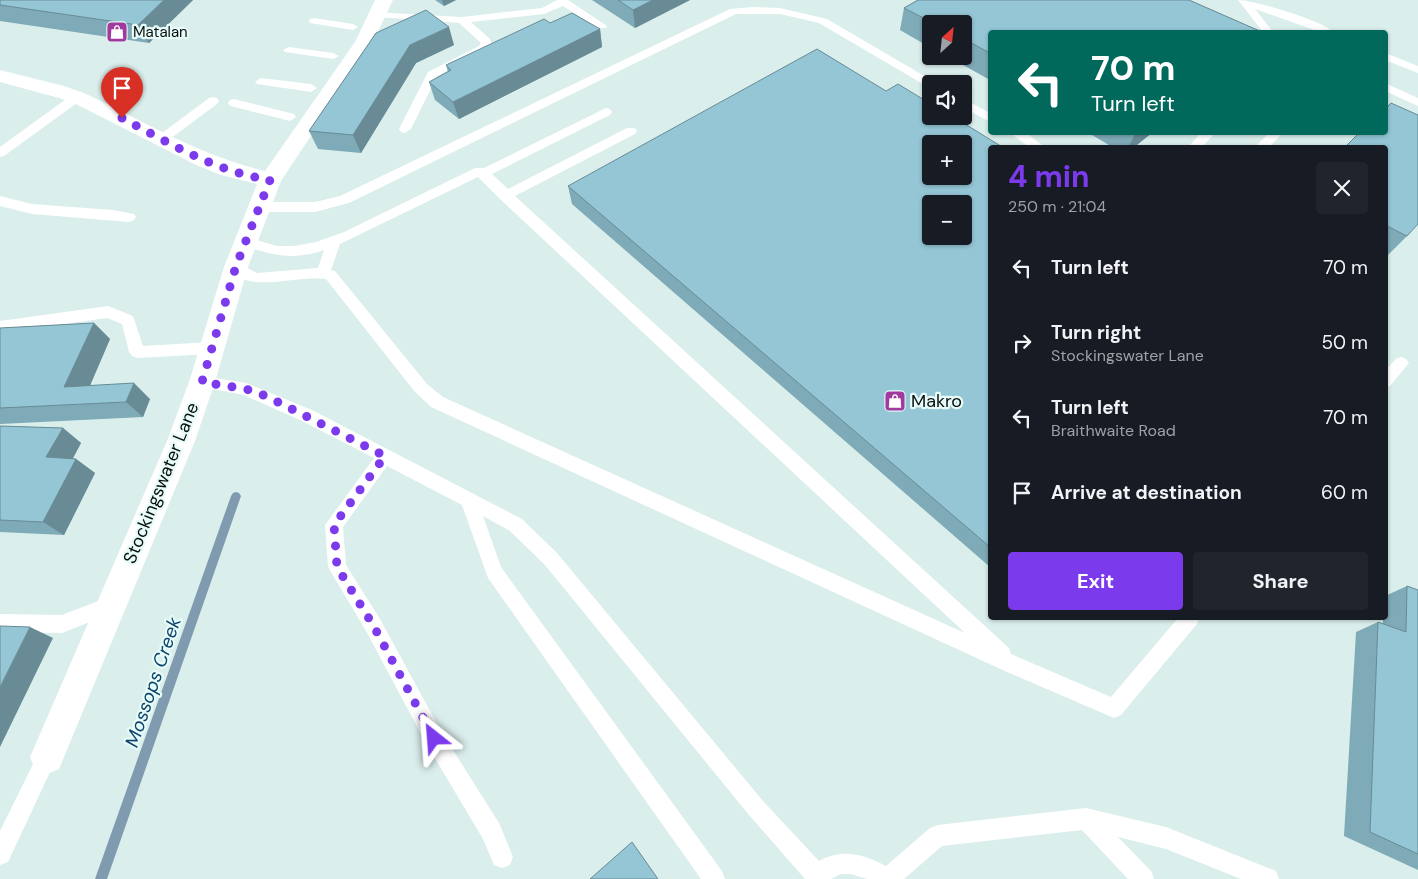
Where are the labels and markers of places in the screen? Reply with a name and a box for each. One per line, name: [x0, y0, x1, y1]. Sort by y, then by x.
shop icon: Matalan: [105, 20, 129, 44]
place label: Matalan: [133, 22, 188, 42]
pin: [101, 67, 143, 118]
shop icon: Makro: [883, 389, 907, 413]
place label: Makro: [911, 389, 962, 413]

